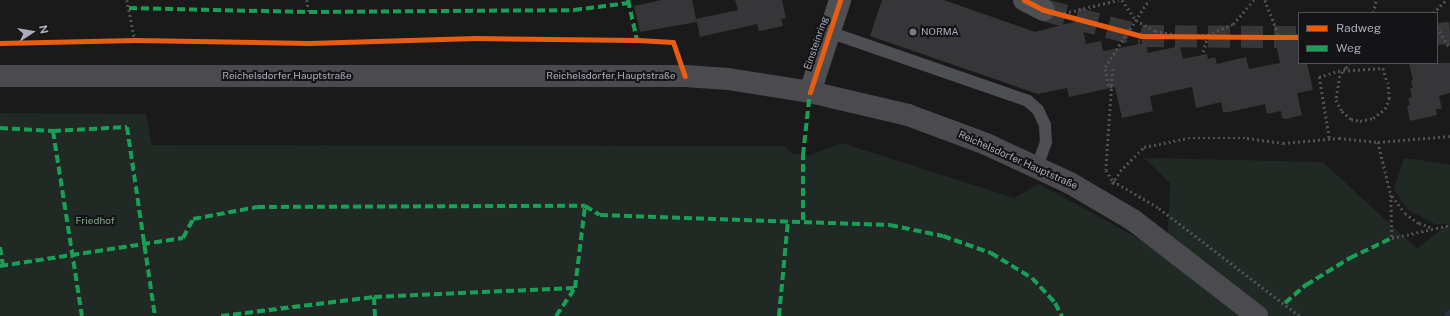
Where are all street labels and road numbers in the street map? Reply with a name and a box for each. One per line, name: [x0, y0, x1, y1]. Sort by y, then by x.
street label: Einsteinring: [801, 15, 831, 71]
street label: Reichelsdorfer Hauptstraße: [222, 70, 352, 82]
street label: Reichelsdorfer Hauptstraße: [546, 70, 676, 82]
street label: Reichelsdorfer Hauptstraße: [957, 128, 1079, 192]

